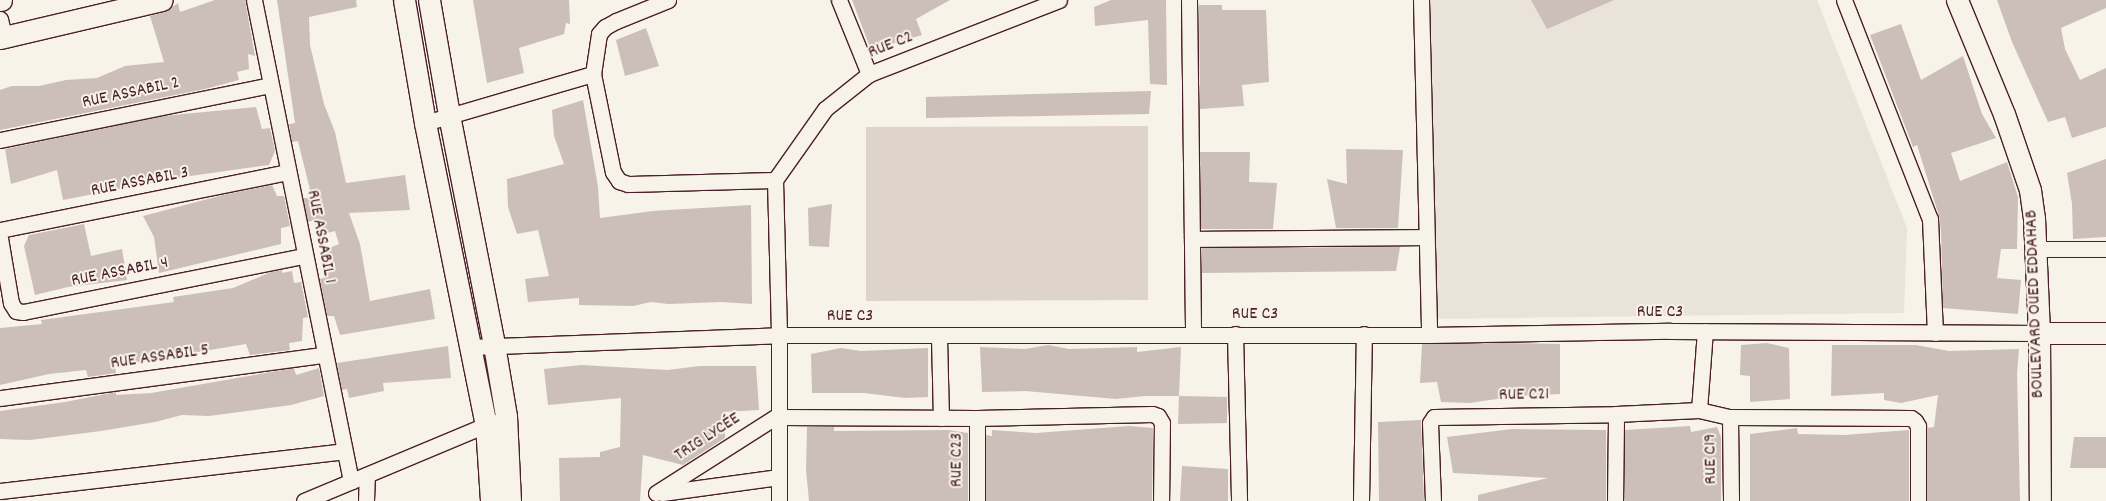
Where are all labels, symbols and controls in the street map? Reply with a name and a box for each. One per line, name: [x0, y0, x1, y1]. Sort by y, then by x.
street label: RUE C2: [865, 27, 917, 65]
street label: RUE ASSABIL 2: [80, 73, 182, 115]
street label: RUE ASSABIL 3: [89, 163, 191, 203]
street label: RUE ASSABIL 1: [300, 188, 340, 286]
street label: BOULEVARD OUED EDDAHAB: [2022, 209, 2050, 399]
street label: RUE ASSABIL 4: [70, 253, 170, 293]
street label: RUE C3: [1637, 302, 1683, 324]
street label: RUE C3: [1232, 304, 1278, 326]
street label: RUE C3: [827, 306, 873, 328]
street label: RUE ASSABIL 5: [109, 340, 211, 376]
street label: RUE C21: [1499, 385, 1549, 407]
street label: TRIG LYCÉE: [671, 409, 745, 467]
street label: RUE C23: [947, 433, 969, 487]
street label: RUE C19: [1701, 433, 1723, 485]

